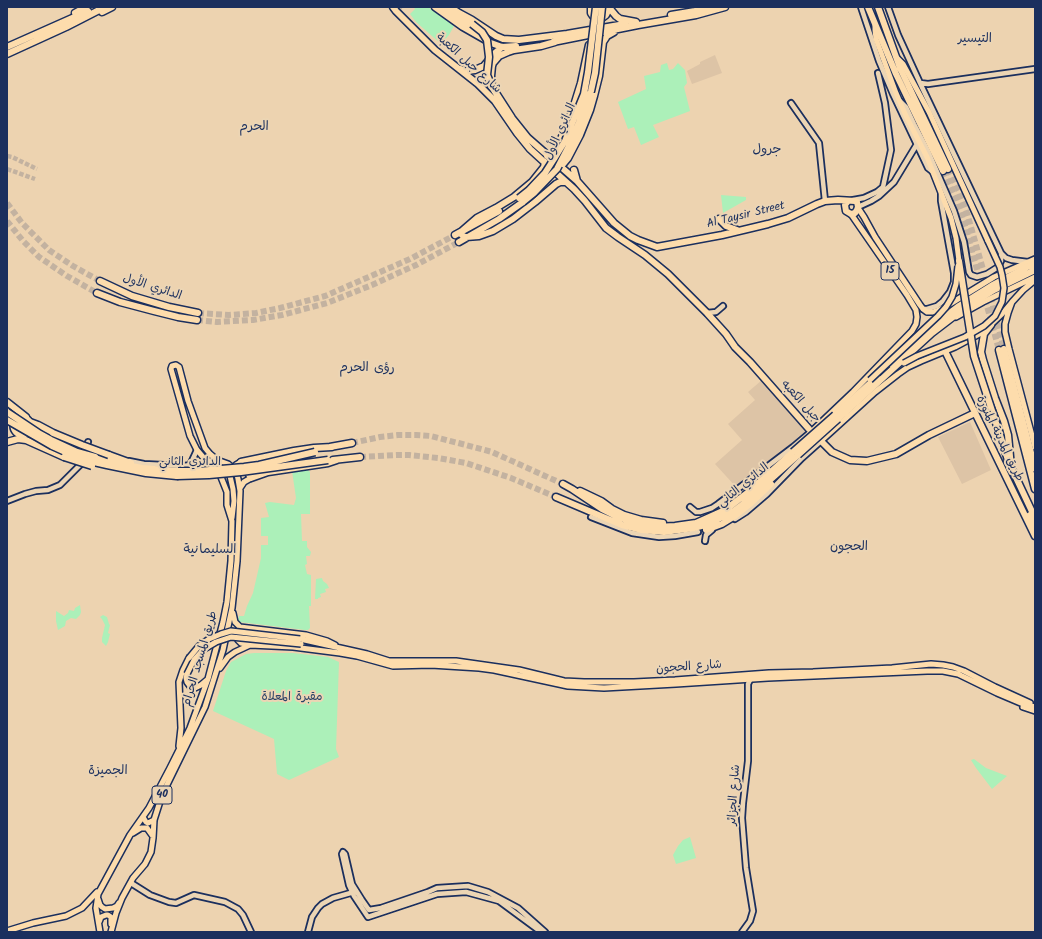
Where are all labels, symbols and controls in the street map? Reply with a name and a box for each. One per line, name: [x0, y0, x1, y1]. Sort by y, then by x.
street label: شارع جبل الكعبة: [432, 31, 504, 97]
district label: التيسير: [958, 32, 992, 48]
street label: الدائري الأول: [542, 101, 580, 163]
district label: الحرم: [239, 120, 269, 136]
district label: جرول: [752, 143, 782, 159]
street label: Al Taysir Street: [705, 199, 787, 233]
road number: 15: [881, 262, 899, 280]
street label: الدائري الأول: [121, 272, 183, 304]
district label: رؤى الحرم: [339, 361, 395, 377]
street label: جبل الكعبه: [777, 378, 823, 426]
street label: طريق المدينة المنورة: [972, 394, 1026, 484]
street label: الدائري الثاني: [159, 456, 221, 470]
street label: الدائري الثاني: [715, 461, 773, 511]
district label: الحجون: [830, 540, 868, 556]
district label: السليمانية: [184, 543, 236, 559]
street label: طريق المسجد الحرام: [181, 610, 221, 708]
street label: شارع الحجون: [656, 659, 722, 677]
park label: مقبرة المعلاة: [261, 691, 323, 705]
district label: الجميزة: [88, 764, 128, 780]
street label: شارع الجزائر: [726, 764, 744, 826]
road number: 40: [152, 786, 172, 804]

